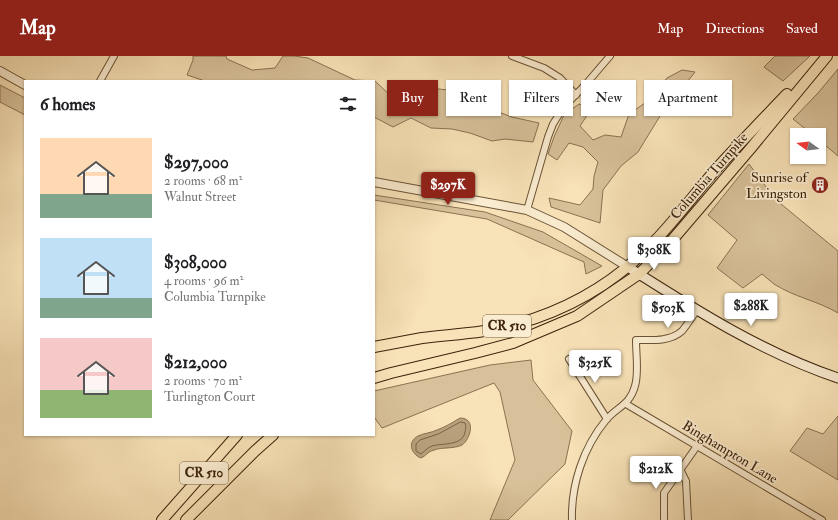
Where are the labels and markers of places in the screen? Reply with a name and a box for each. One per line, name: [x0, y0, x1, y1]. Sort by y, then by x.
place label: Sunrise of Livingston: [746, 169, 809, 202]
pin: $297K: [420, 172, 476, 206]
building icon: Sunrise of Livingston: [810, 175, 830, 195]
pin: $308K: [626, 237, 682, 271]
pin: $288K: [723, 293, 779, 327]
pin: $503K: [640, 295, 696, 329]
pin: $325K: [567, 350, 623, 384]
pin: $212K: [628, 456, 684, 490]

